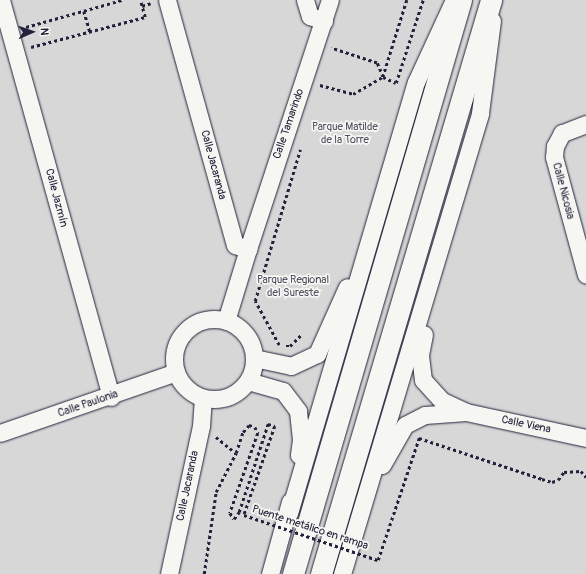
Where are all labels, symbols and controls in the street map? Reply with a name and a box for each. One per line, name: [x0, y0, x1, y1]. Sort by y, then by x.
north arrow: [12, 12, 52, 52]
text: N: [38, 28, 51, 36]
street label: Calle Tamarindo: [271, 87, 307, 161]
park label: Parque Matilde de la Torre: [312, 121, 378, 147]
street label: Calle Jacaranda: [197, 129, 229, 201]
street label: Calle Nicosia: [549, 161, 577, 221]
street label: Calle Jazmín: [42, 167, 70, 229]
park label: Parque Regional del Sureste: [257, 274, 329, 300]
street label: Calle Paulonia: [56, 388, 120, 420]
street label: Calle Viena: [500, 413, 552, 437]
street label: Calle Jacaranda: [174, 450, 202, 522]
street label: Puente metálico en rampa: [250, 503, 370, 553]

